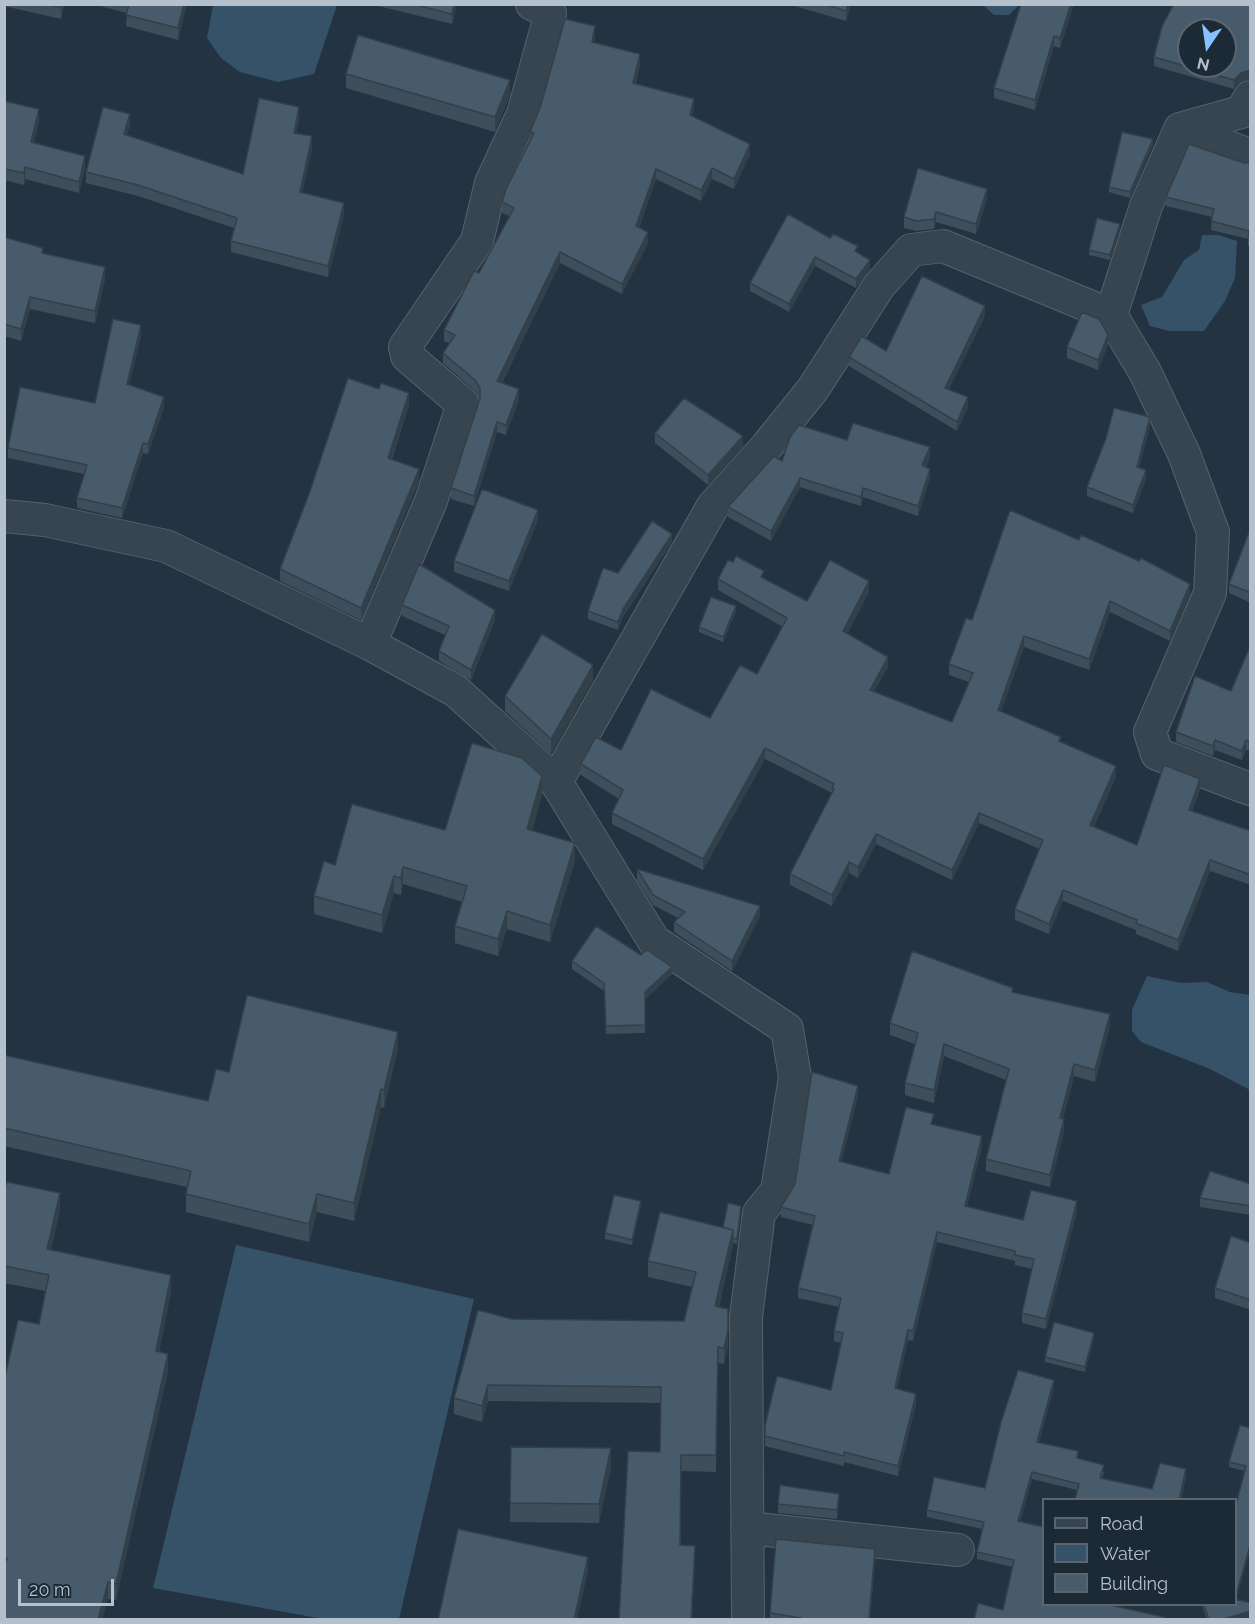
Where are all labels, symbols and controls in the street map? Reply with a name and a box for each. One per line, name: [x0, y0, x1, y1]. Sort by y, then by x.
north arrow: [1177, 18, 1237, 78]
text: N: [1195, 53, 1211, 75]
legend: [1042, 1498, 1237, 1606]
text: Road: [1100, 1513, 1143, 1534]
text: Water: [1100, 1543, 1150, 1564]
scale bar: [21, 1567, 117, 1605]
text: Building: [1100, 1573, 1168, 1594]
text: 20 m: [29, 1579, 71, 1600]

